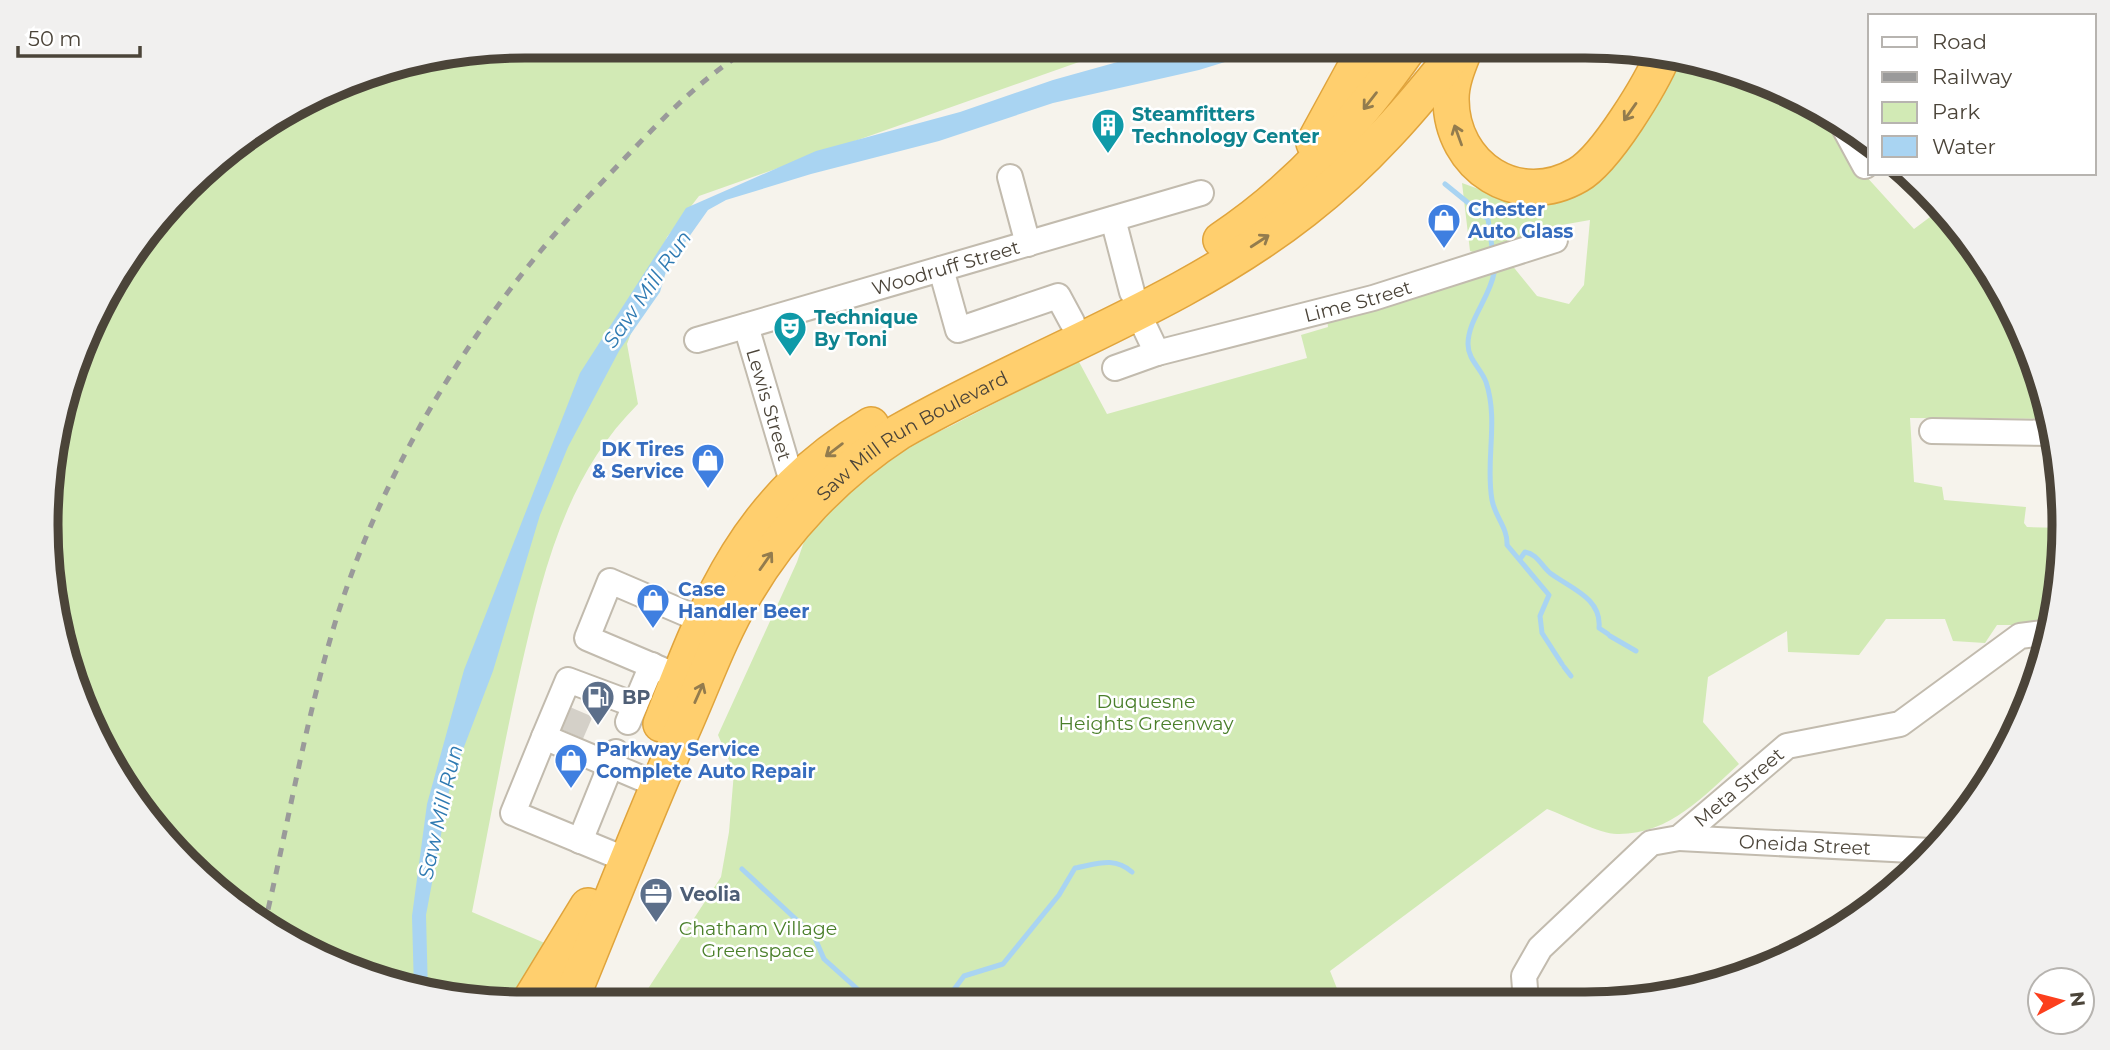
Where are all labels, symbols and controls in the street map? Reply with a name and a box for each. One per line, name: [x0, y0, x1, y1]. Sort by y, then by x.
scale bar: [18, 14, 140, 58]
legend: [1868, 14, 2096, 175]
text: 50 m: [28, 26, 82, 51]
text: Road: [1932, 29, 1987, 54]
text: Railway: [1932, 64, 2013, 89]
one-way arrow: [1362, 91, 1377, 109]
text: Park: [1932, 99, 1980, 124]
one-way arrow: [1623, 102, 1637, 121]
place label: Steamfitters Technology Center: [1132, 103, 1319, 148]
building icon: Steamfitters Technology Center: [1089, 106, 1127, 155]
one-way arrow: [1451, 125, 1464, 147]
text: Water: [1932, 134, 1996, 159]
place label: Chester Auto Glass: [1467, 198, 1573, 243]
shop icon: Chester Auto Glass: [1425, 201, 1463, 250]
water label: Saw Mill Run: [597, 226, 697, 352]
one-way arrow: [1250, 234, 1269, 248]
street label: Woodruff Street: [869, 235, 1022, 300]
street label: Lime Street: [1302, 275, 1415, 327]
place label: Technique By Toni: [814, 306, 918, 351]
theatre icon: Technique By Toni: [771, 309, 809, 358]
street label: Lewis Street: [742, 346, 797, 464]
street label: Saw Mill Run Boulevard: [811, 366, 1012, 505]
place label: DK Tires & Service: [592, 438, 684, 483]
shop icon: DK Tires & Service: [689, 441, 727, 490]
one-way arrow: [825, 443, 844, 458]
one-way arrow: [759, 552, 773, 571]
place label: Case Handler Beer: [678, 578, 809, 623]
shop icon: Case Handler Beer: [634, 581, 672, 630]
fuel station icon: BP: [579, 678, 617, 727]
one-way arrow: [693, 682, 706, 704]
place label: BP: [622, 686, 651, 709]
park label: Duquesne Heights Greenway: [1059, 690, 1234, 735]
place label: Parkway Service Complete Auto Repair: [596, 738, 816, 783]
shop icon: Parkway Service Complete Auto Repair: [552, 741, 590, 790]
water label: Saw Mill Run: [412, 742, 468, 882]
street label: Meta Street: [1689, 742, 1789, 832]
street label: Oneida Street: [1738, 830, 1872, 859]
office icon: Veolia: [637, 875, 675, 924]
place label: Veolia: [679, 883, 741, 906]
park label: Chatham Village Greenspace: [679, 917, 837, 962]
north arrow: [2026, 966, 2096, 1036]
text: N: [2065, 990, 2090, 1008]

